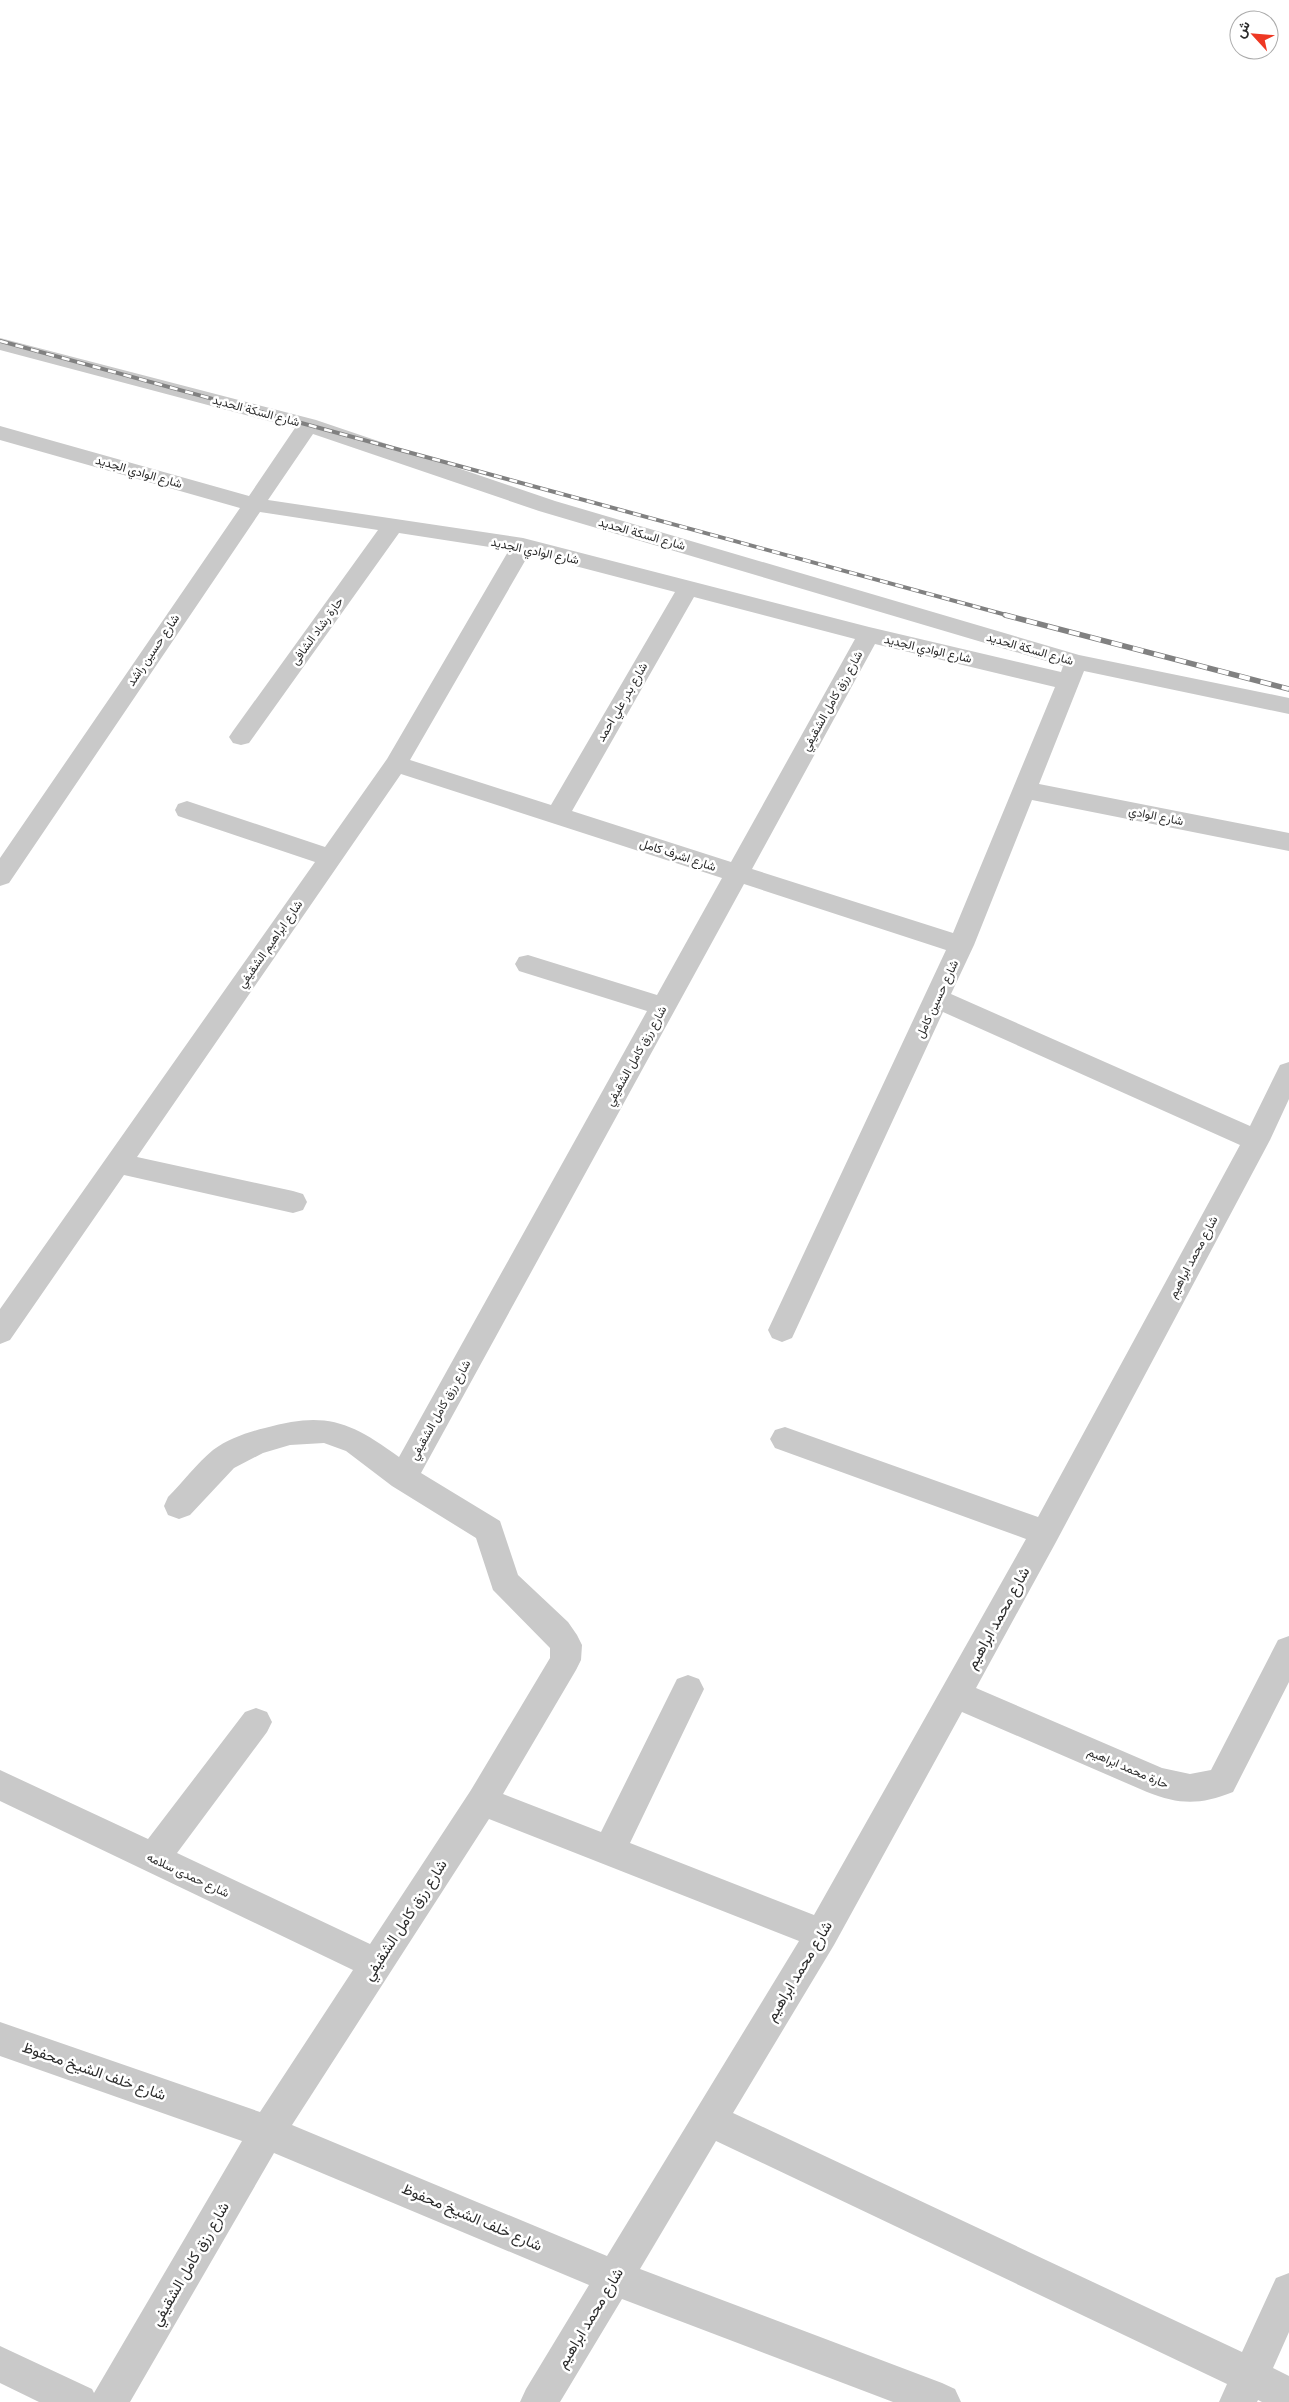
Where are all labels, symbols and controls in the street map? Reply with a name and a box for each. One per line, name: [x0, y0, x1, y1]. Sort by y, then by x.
north arrow: [1229, 10, 1279, 60]
text: ش: [1231, 18, 1254, 41]
street label: شارع السكة الحديد: [210, 393, 301, 431]
street label: شارع الوادي الجديد: [93, 453, 184, 494]
street label: شارع السكة الحديد: [596, 515, 687, 555]
street label: شارع الوادي الجديد: [489, 535, 580, 570]
street label: حارة رشاد الشافى: [288, 594, 347, 668]
street label: شارع حسين راشد: [124, 611, 184, 690]
street label: شارع السكة الحديد: [984, 630, 1075, 670]
street label: شارع الوادي الجديد: [882, 632, 973, 669]
street label: شارع رزق كامل الشقيفي: [799, 648, 868, 755]
street label: شارع بدر علي احمد: [594, 660, 653, 746]
street label: شارع الوادي: [1127, 804, 1185, 831]
street label: شارع اشرف كامل: [637, 836, 718, 876]
street label: شارع ابراهيم الشقيفي: [235, 897, 308, 992]
street label: شارع حسين كامل: [913, 958, 963, 1041]
street label: شارع رزق كامل الشقيفي: [603, 1003, 672, 1110]
street label: شارع محمد ابراهيم: [1165, 1213, 1222, 1301]
street label: شارع رزق كامل الشقيفي: [407, 1357, 476, 1464]
street label: شارع محمد ابراهيم: [963, 1564, 1035, 1673]
street label: حارة محمد ابراهيم: [1085, 1745, 1171, 1792]
street label: شارع حمدى سلامه: [144, 1850, 231, 1902]
street label: شارع رزق كامل الشقيفي: [359, 1856, 454, 1986]
street label: شارع محمد ابراهيم: [762, 1917, 838, 2025]
street label: شارع خلف الشيخ محفوظ: [19, 2038, 168, 2106]
street label: شارع خلف الشيخ محفوظ: [398, 2179, 545, 2257]
street label: شارع رزق كامل الشقيفي: [147, 2199, 236, 2331]
street label: شارع محمد ابراهيم: [553, 2264, 629, 2372]

